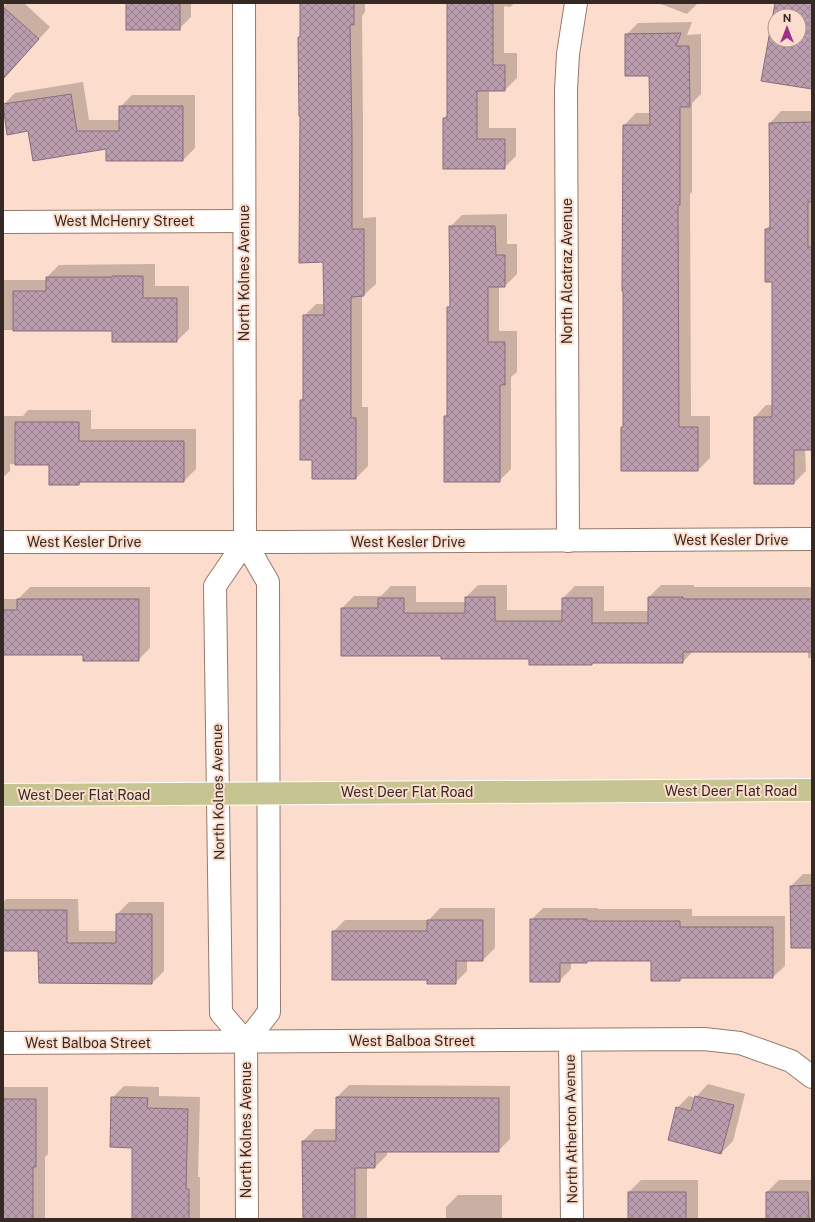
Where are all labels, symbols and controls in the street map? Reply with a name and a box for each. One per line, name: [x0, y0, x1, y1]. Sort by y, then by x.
north arrow: [767, 8, 807, 48]
text: N: [783, 12, 791, 24]
street label: North Alcatraz Avenue: [559, 198, 575, 344]
street label: North Kolnes Avenue: [236, 205, 252, 341]
street label: West McHenry Street: [54, 213, 194, 229]
street label: West Kesler Drive: [674, 532, 788, 548]
street label: West Kesler Drive: [27, 534, 141, 550]
street label: West Kesler Drive: [351, 534, 465, 550]
street label: North Kolnes Avenue: [209, 724, 227, 860]
street label: West Deer Flat Road: [665, 783, 797, 799]
street label: West Deer Flat Road: [341, 784, 473, 800]
street label: West Deer Flat Road: [18, 787, 150, 803]
street label: West Balboa Street: [349, 1033, 475, 1049]
street label: West Balboa Street: [25, 1035, 151, 1051]
street label: North Atherton Avenue: [562, 1054, 580, 1204]
street label: North Kolnes Avenue: [238, 1062, 254, 1198]

